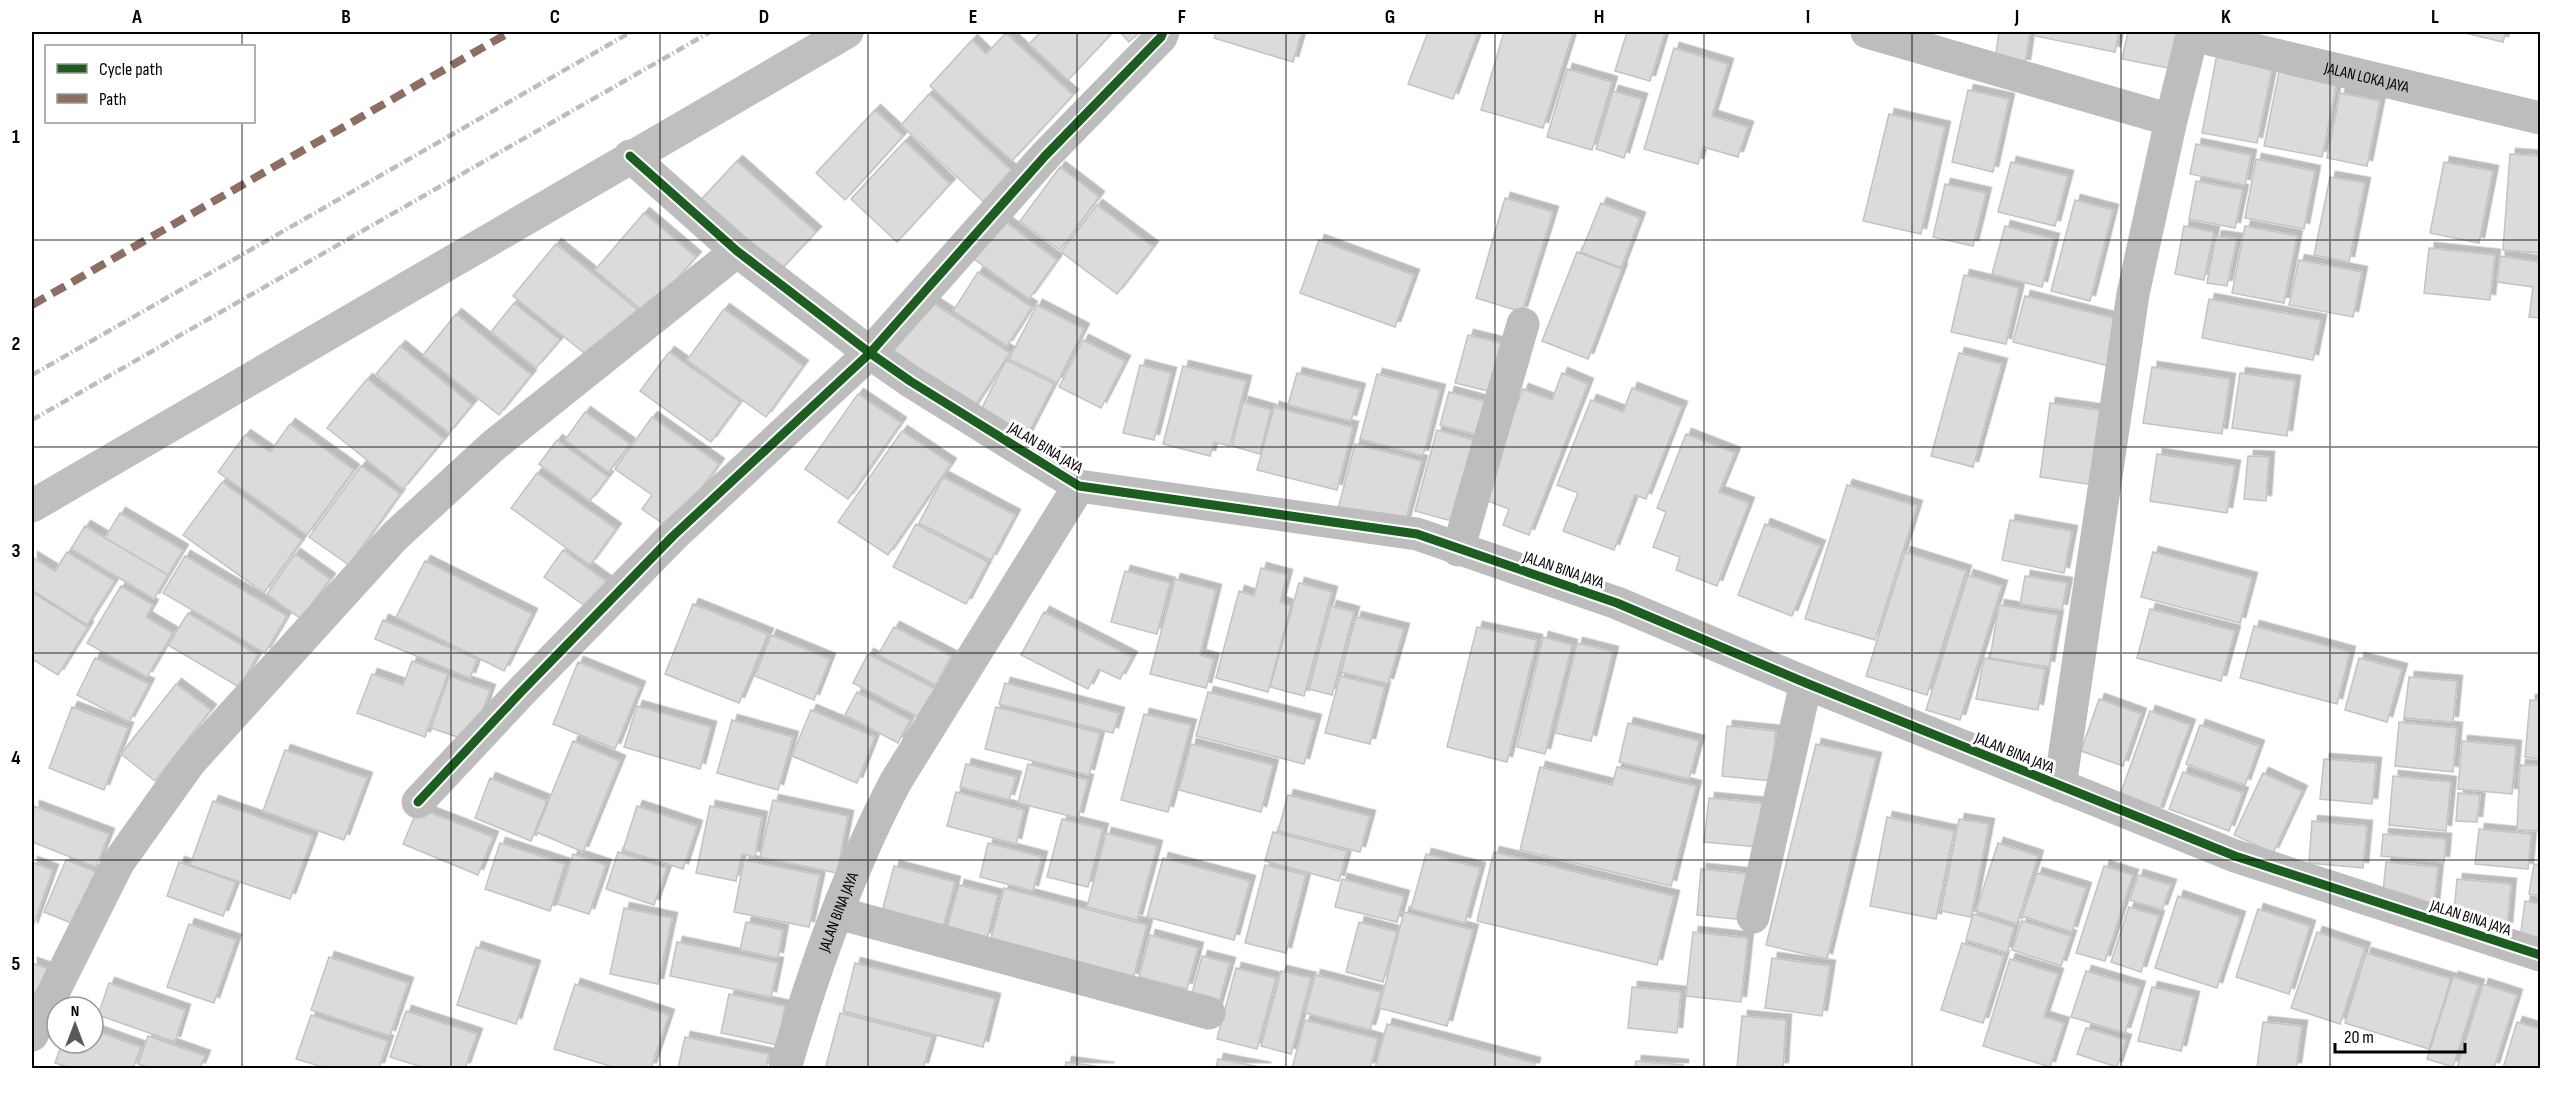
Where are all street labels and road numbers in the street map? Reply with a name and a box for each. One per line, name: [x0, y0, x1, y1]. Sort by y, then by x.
street label: JALAN LOKA JAYA: [2322, 59, 2411, 98]
street label: JALAN BINA JAYA: [1004, 418, 1086, 478]
street label: JALAN BINA JAYA: [1520, 547, 1606, 593]
street label: JALAN BINA JAYA: [1971, 728, 2057, 778]
street label: JALAN BINA JAYA: [815, 869, 863, 956]
street label: JALAN BINA JAYA: [2427, 896, 2514, 940]

